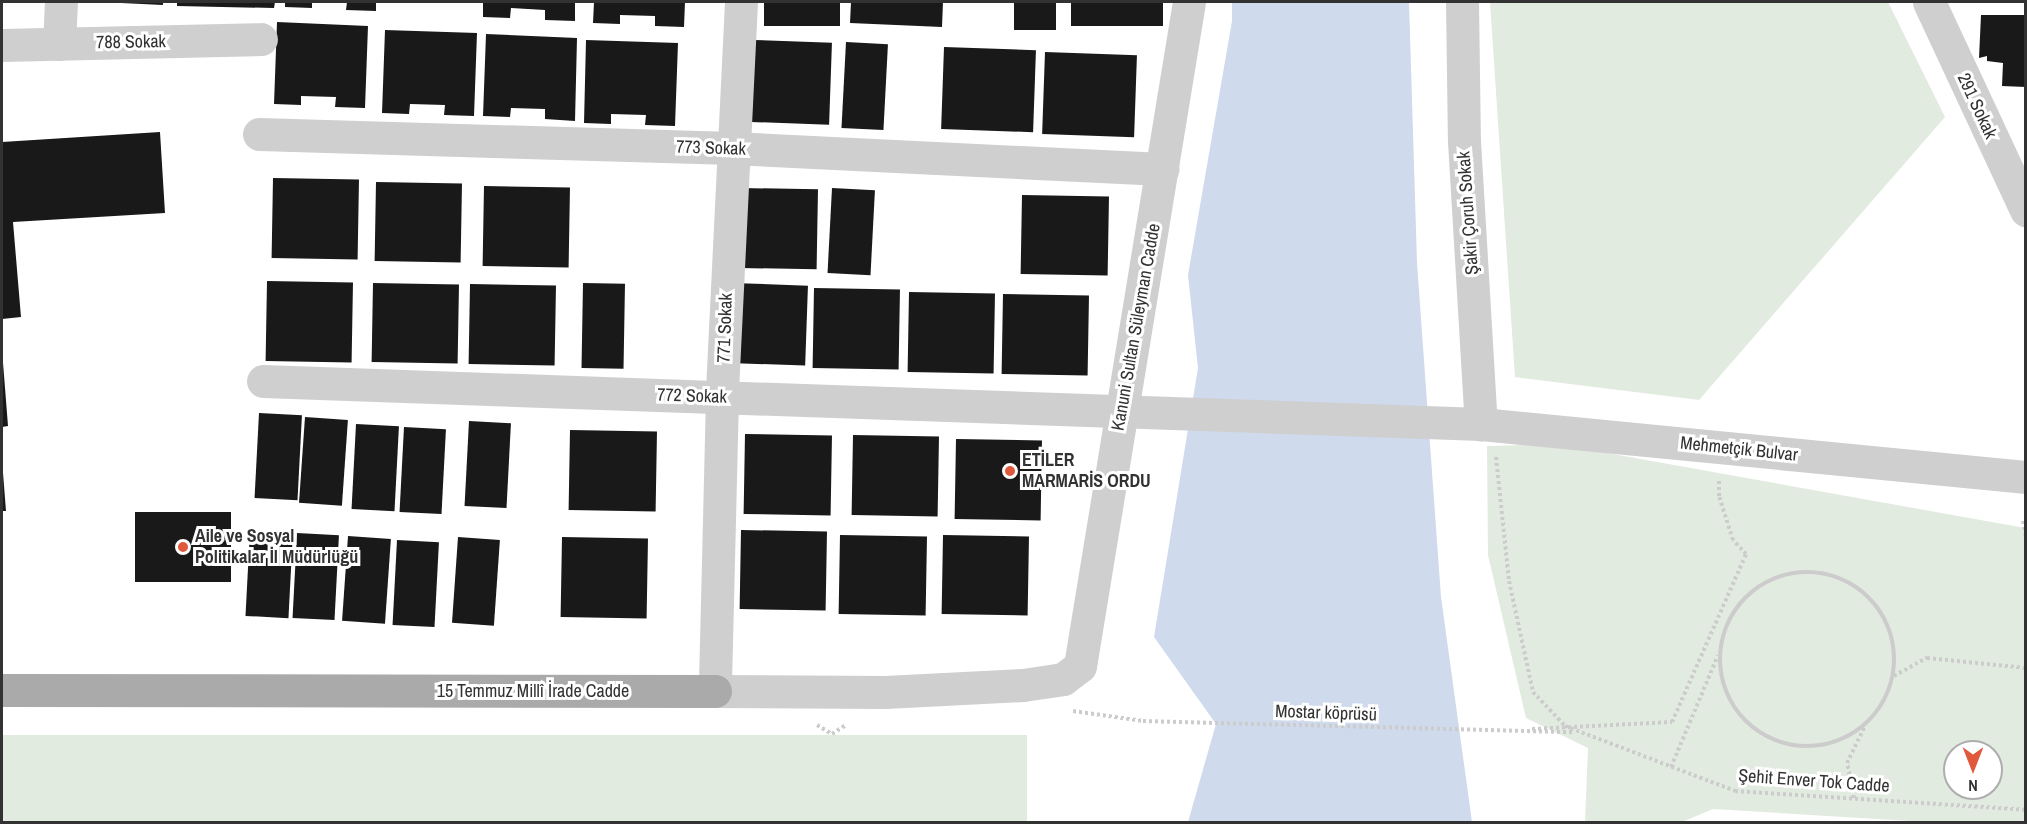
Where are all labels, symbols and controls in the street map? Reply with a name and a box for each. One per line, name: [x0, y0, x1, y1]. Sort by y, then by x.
street label: 788 Sokak: [96, 31, 166, 53]
street label: 291 Sokak: [1952, 70, 2002, 142]
street label: 773 Sokak: [676, 136, 746, 160]
street label: Şakir Çoruh Sokak: [1453, 150, 1483, 276]
street label: Kanuni Sultan Süleyman Cadde: [1107, 222, 1165, 432]
street label: 771 Sokak: [713, 293, 737, 363]
street label: 772 Sokak: [657, 384, 727, 408]
street label: Mehmetçik Bulvar: [1679, 432, 1799, 466]
place label: ETİLER MARMARİS ORDU: [1022, 450, 1151, 492]
marker: ETİLER MARMARİS ORDU: [1003, 464, 1017, 478]
place label: Aile ve Sosyal Politikalar İl Müdürlüğü: [195, 526, 358, 568]
marker: Aile ve Sosyal Politikalar İl Müdürlüğü: [176, 540, 190, 554]
street label: 15 Temmuz Millî İrade Cadde: [437, 680, 629, 702]
street label: Mostar köprüsü: [1275, 700, 1377, 726]
north arrow: [1943, 740, 2003, 800]
street label: Şehit Enver Tok Cadde: [1738, 765, 1890, 797]
text: N: [1968, 775, 1978, 797]

